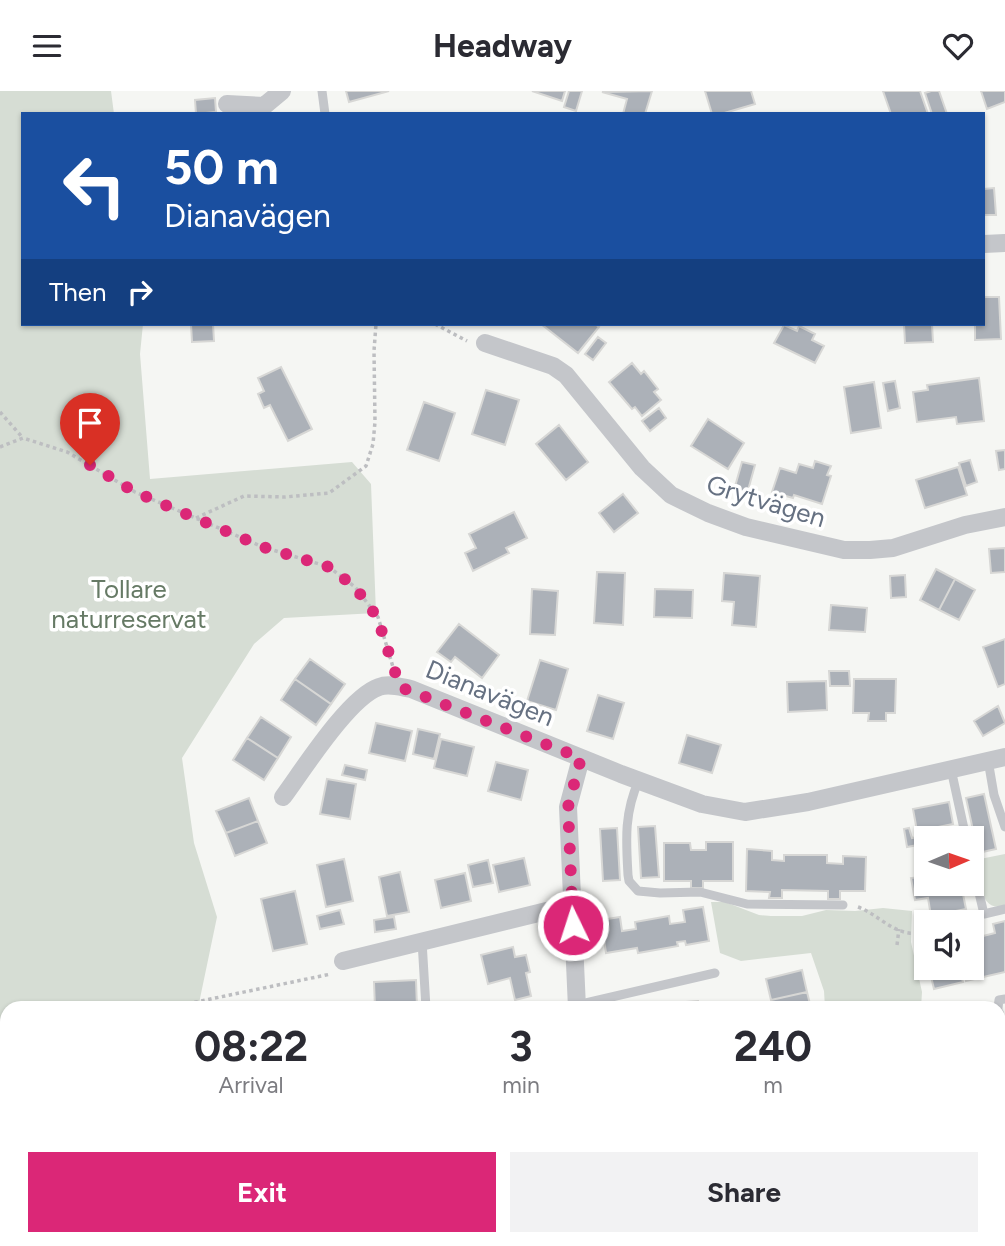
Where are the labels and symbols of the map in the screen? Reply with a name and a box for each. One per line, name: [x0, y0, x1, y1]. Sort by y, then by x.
pin: [60, 393, 120, 465]
street label: Grytvägen: [703, 468, 829, 534]
park label: Tollare naturreservat: [51, 573, 207, 635]
street label: Dianavägen: [421, 653, 559, 733]
north arrow: [914, 826, 984, 896]
position arrow: [536, 888, 610, 962]

